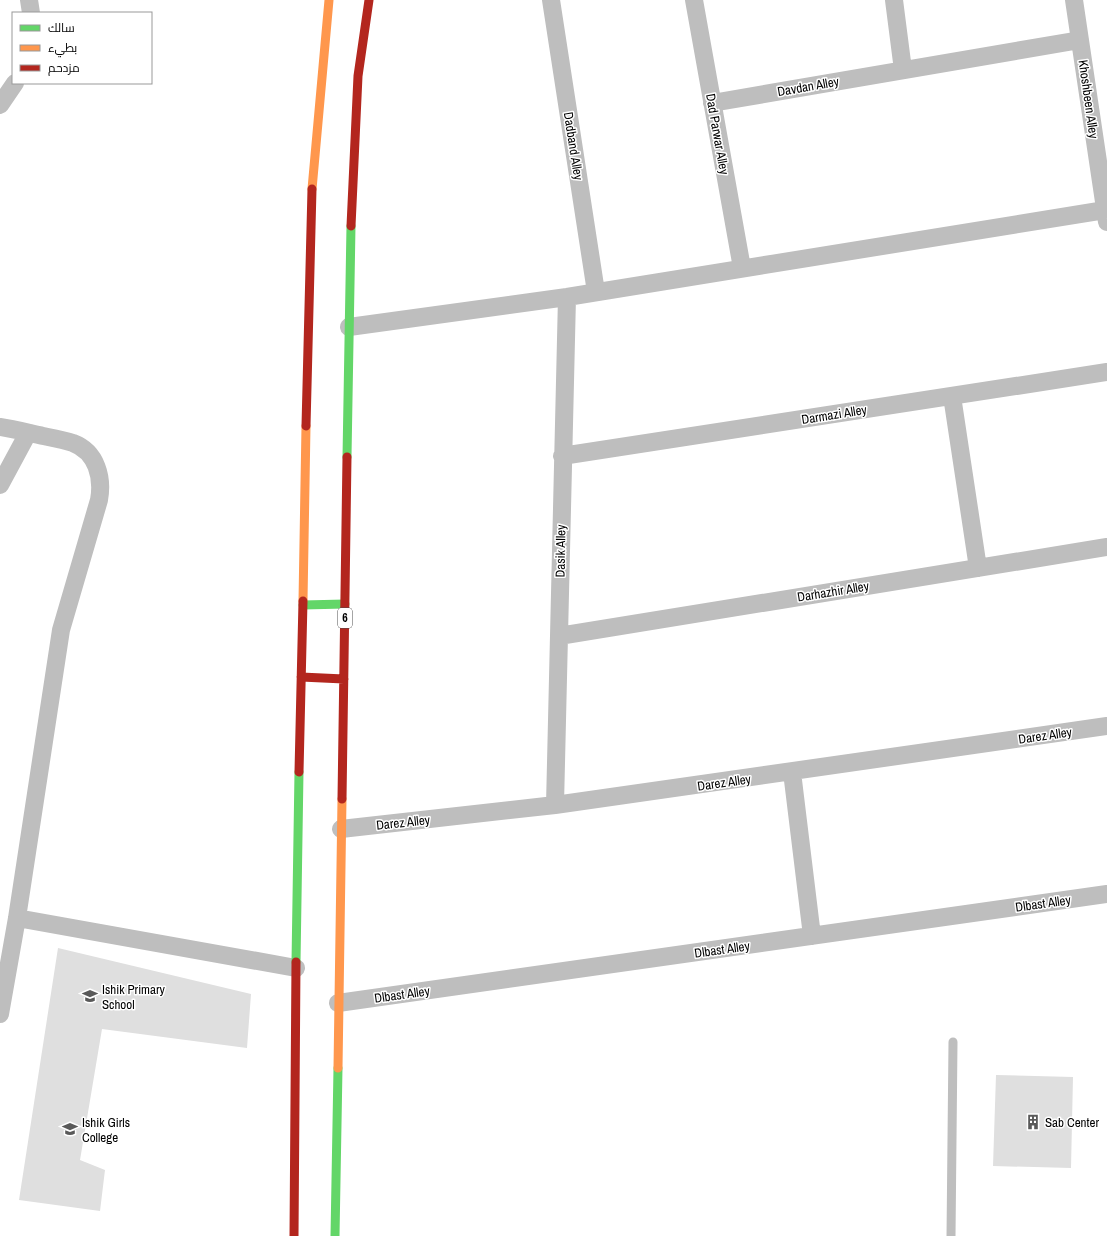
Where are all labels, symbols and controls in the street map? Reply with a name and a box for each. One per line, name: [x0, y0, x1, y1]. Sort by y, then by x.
legend: [12, 12, 152, 84]
text: سالك: [48, 20, 75, 36]
text: بطيء: [48, 40, 77, 58]
street label: Khoshbeen Alley: [1075, 59, 1103, 140]
text: مزدحم: [48, 60, 80, 76]
street label: Davdan Alley: [776, 73, 841, 100]
street label: Dad Parwar Alley: [702, 92, 733, 176]
street label: Dadband Alley: [560, 111, 587, 182]
street label: Darmazi Alley: [800, 401, 869, 428]
street label: Dasik Alley: [552, 524, 569, 578]
street label: Darhazhir Alley: [796, 577, 871, 606]
road number: 6: [338, 608, 352, 628]
street label: Darez Alley: [1017, 723, 1074, 748]
street label: Darez Alley: [696, 770, 753, 795]
street label: Darez Alley: [375, 811, 431, 834]
street label: Dlbast Alley: [1014, 891, 1072, 916]
street label: Dlbast Alley: [693, 937, 751, 962]
place label: Ishik Primary School: [102, 981, 165, 1013]
street label: Dlbast Alley: [373, 982, 431, 1007]
school or university icon: Ishik Primary School: [81, 987, 99, 1005]
building icon: Sab Center: [1024, 1113, 1042, 1131]
place label: Ishik Girls College: [82, 1114, 130, 1146]
place label: Sab Center: [1045, 1114, 1099, 1131]
school or university icon: Ishik Girls College: [61, 1120, 79, 1138]

